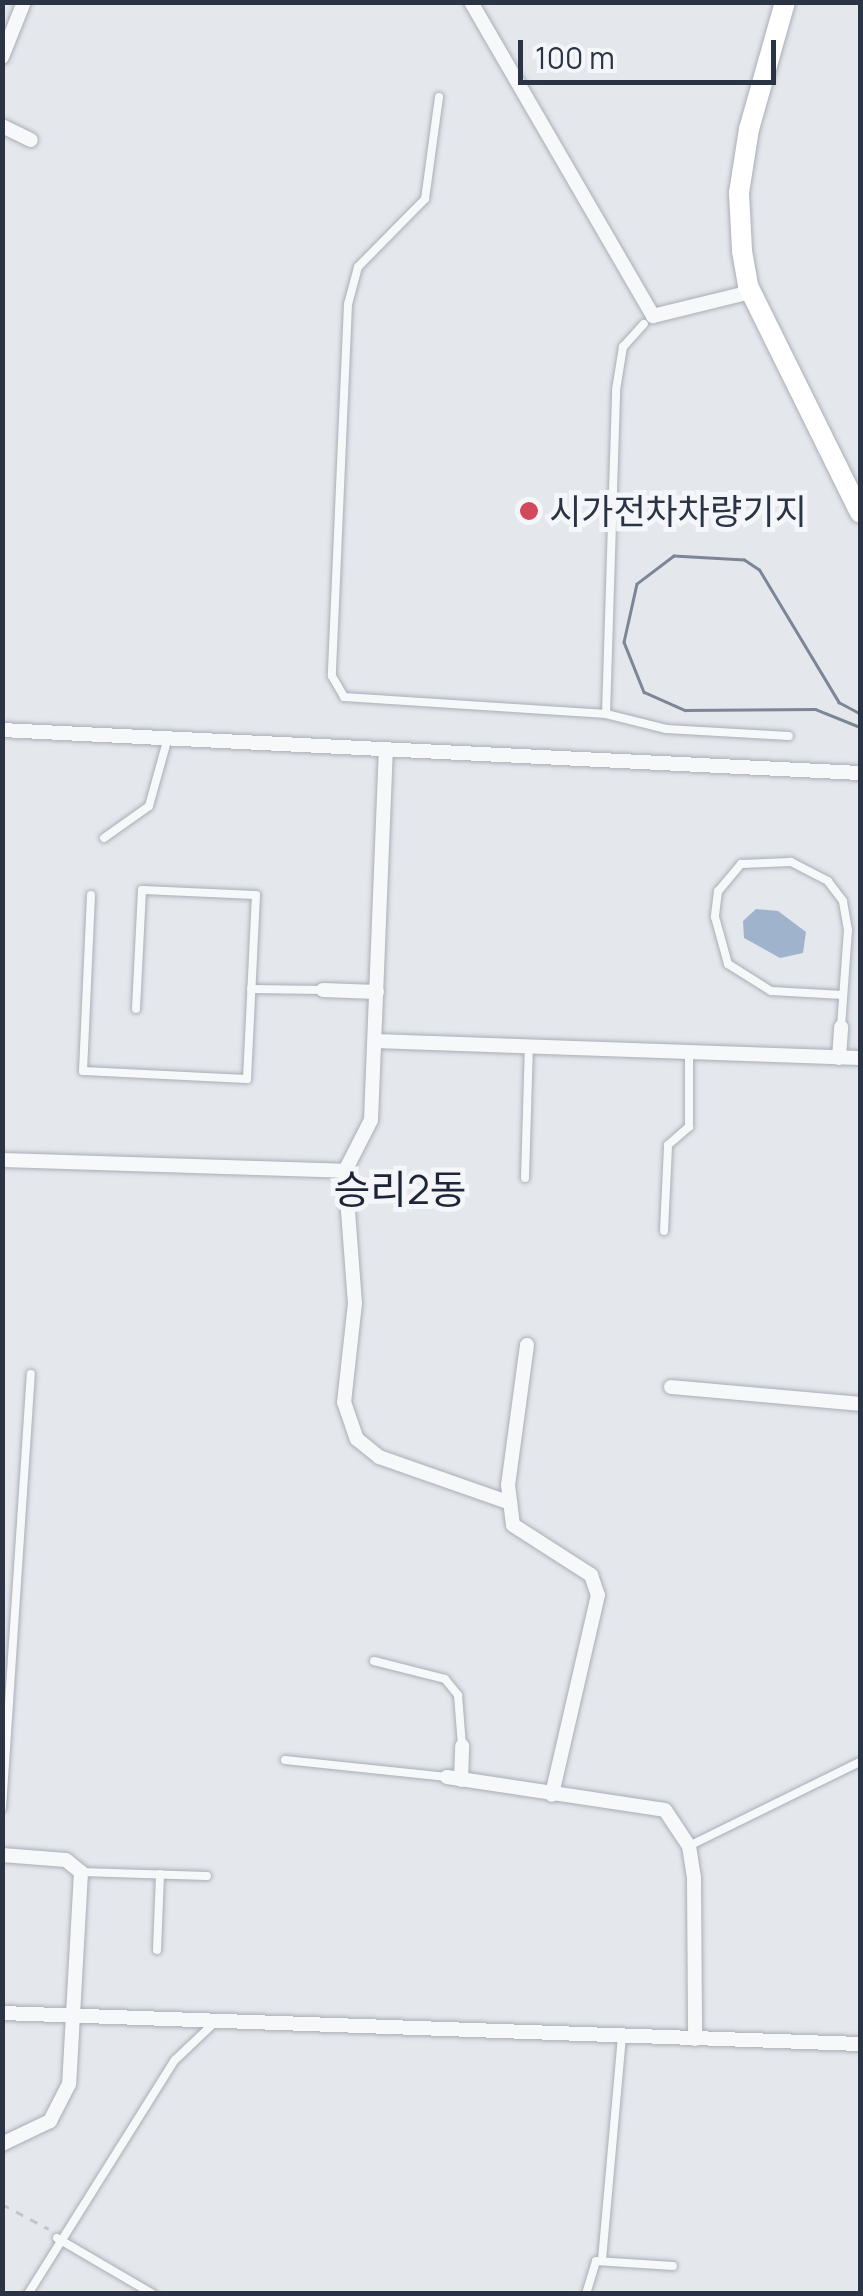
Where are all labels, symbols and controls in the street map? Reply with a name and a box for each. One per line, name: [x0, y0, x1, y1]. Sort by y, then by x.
scale bar: [523, 20, 780, 82]
text: 100 m: [535, 37, 615, 78]
place label: 시가전차차량기지: [549, 490, 807, 532]
marker: 시가전차차량기지: [518, 500, 540, 522]
district label: 승리2동: [333, 1165, 467, 1213]

